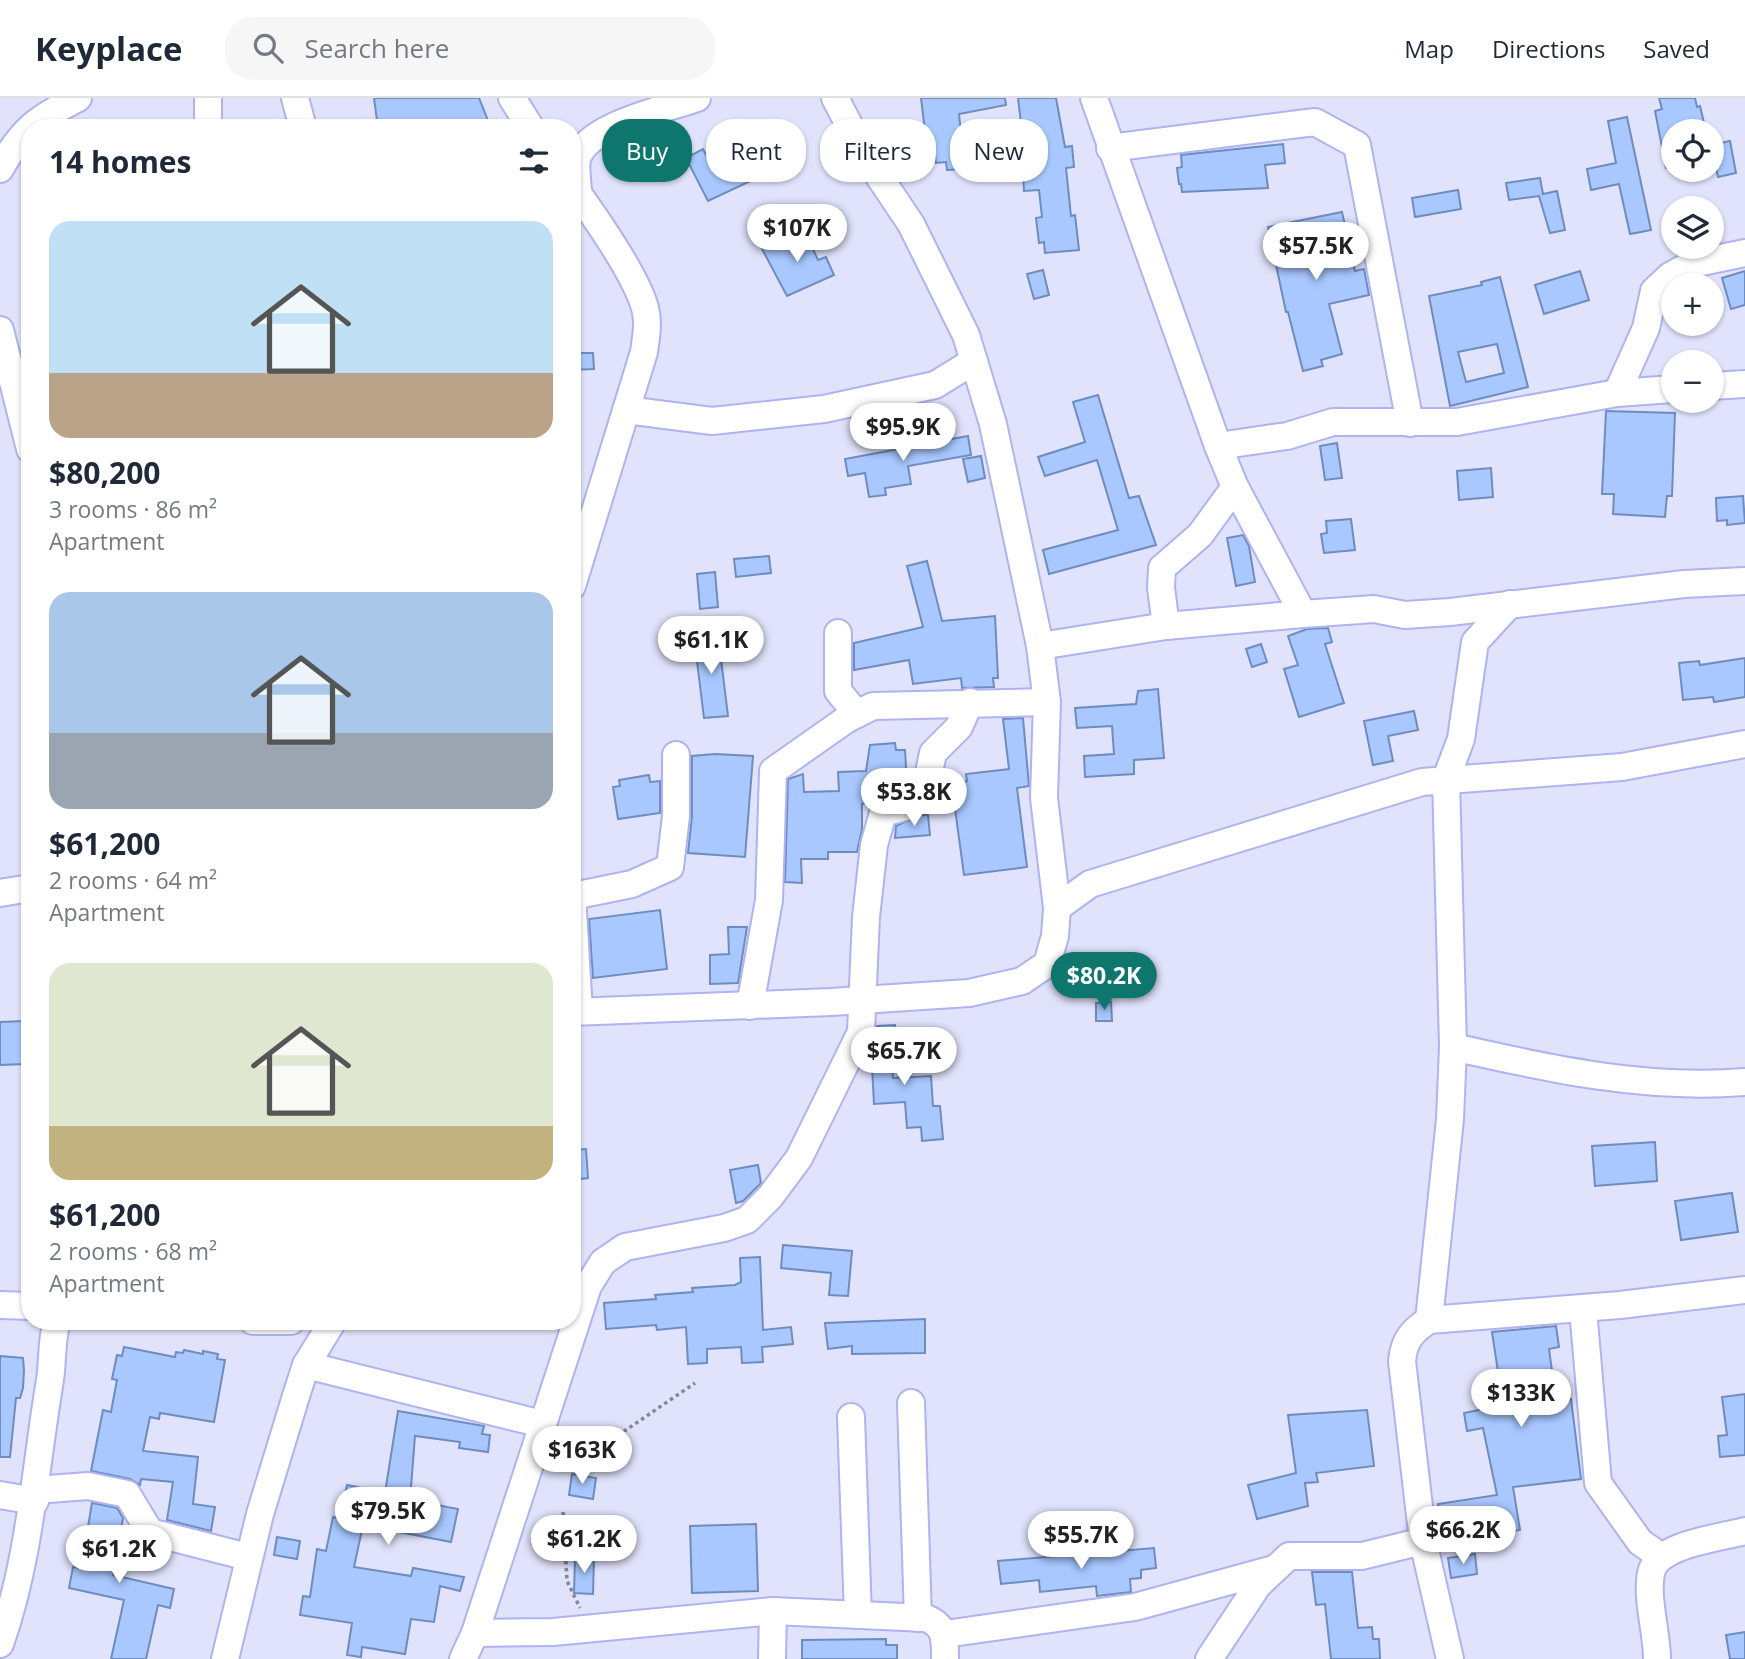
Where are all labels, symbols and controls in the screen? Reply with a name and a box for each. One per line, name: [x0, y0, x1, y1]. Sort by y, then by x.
search box: [225, 17, 715, 80]
text: Keyplace: [35, 26, 183, 71]
icon: search: [249, 29, 287, 67]
text: Search here: [305, 30, 449, 66]
text: Map: [1404, 32, 1454, 65]
text: Directions: [1492, 32, 1605, 65]
text: Saved: [1643, 32, 1710, 65]
chip: Buy: [602, 119, 692, 182]
chip: Rent: [706, 119, 806, 182]
chip: Filters: [820, 119, 936, 182]
chip: New: [950, 119, 1048, 182]
map controls: [1661, 119, 1724, 413]
button: locate: [1661, 119, 1724, 182]
text: 14 homes: [49, 141, 192, 182]
icon: filters: [515, 142, 553, 180]
button: layers: [1661, 196, 1724, 259]
pin: $107K: [748, 204, 846, 264]
text: $107K: [763, 211, 831, 243]
pin: $57.5K: [1259, 222, 1373, 282]
text: $57.5K: [1279, 229, 1353, 261]
icon: home: [238, 266, 364, 392]
button: +: [1661, 273, 1724, 336]
button: −: [1661, 350, 1724, 413]
pin: $95.9K: [846, 404, 960, 463]
text: $95.9K: [866, 410, 940, 442]
text: $80,200: [49, 452, 160, 493]
text: 3 rooms · 86 m²: [49, 493, 217, 525]
text: Apartment: [49, 525, 165, 557]
pin: $61.1K: [654, 616, 768, 676]
text: $61.1K: [674, 623, 748, 655]
icon: home: [238, 637, 364, 763]
pin: $53.8K: [857, 768, 971, 828]
text: $53.8K: [877, 775, 951, 807]
text: $61,200: [49, 823, 160, 864]
text: 2 rooms · 64 m²: [49, 864, 217, 896]
text: Apartment: [49, 896, 165, 928]
pin: $80.2K: [1047, 953, 1161, 1012]
text: $80.2K: [1067, 959, 1141, 991]
icon: home: [238, 1008, 364, 1134]
pin: $65.7K: [847, 1028, 961, 1087]
text: $65.7K: [867, 1034, 941, 1066]
text: $61,200: [49, 1194, 160, 1235]
text: 2 rooms · 68 m²: [49, 1235, 217, 1267]
text: Apartment: [49, 1267, 165, 1299]
pin: $133K: [1472, 1370, 1570, 1429]
text: $133K: [1487, 1376, 1555, 1408]
pin: $163K: [533, 1426, 631, 1486]
text: $163K: [548, 1433, 616, 1465]
pin: $79.5K: [331, 1488, 445, 1547]
text: $79.5K: [351, 1494, 425, 1526]
pin: $66.2K: [1406, 1506, 1520, 1566]
pin: $55.7K: [1024, 1512, 1138, 1571]
text: $66.2K: [1426, 1513, 1500, 1545]
pin: $61.2K: [527, 1516, 641, 1575]
text: $55.7K: [1044, 1518, 1118, 1550]
text: $61.2K: [547, 1522, 621, 1554]
pin: $61.2K: [62, 1526, 176, 1585]
text: $61.2K: [82, 1532, 156, 1564]

